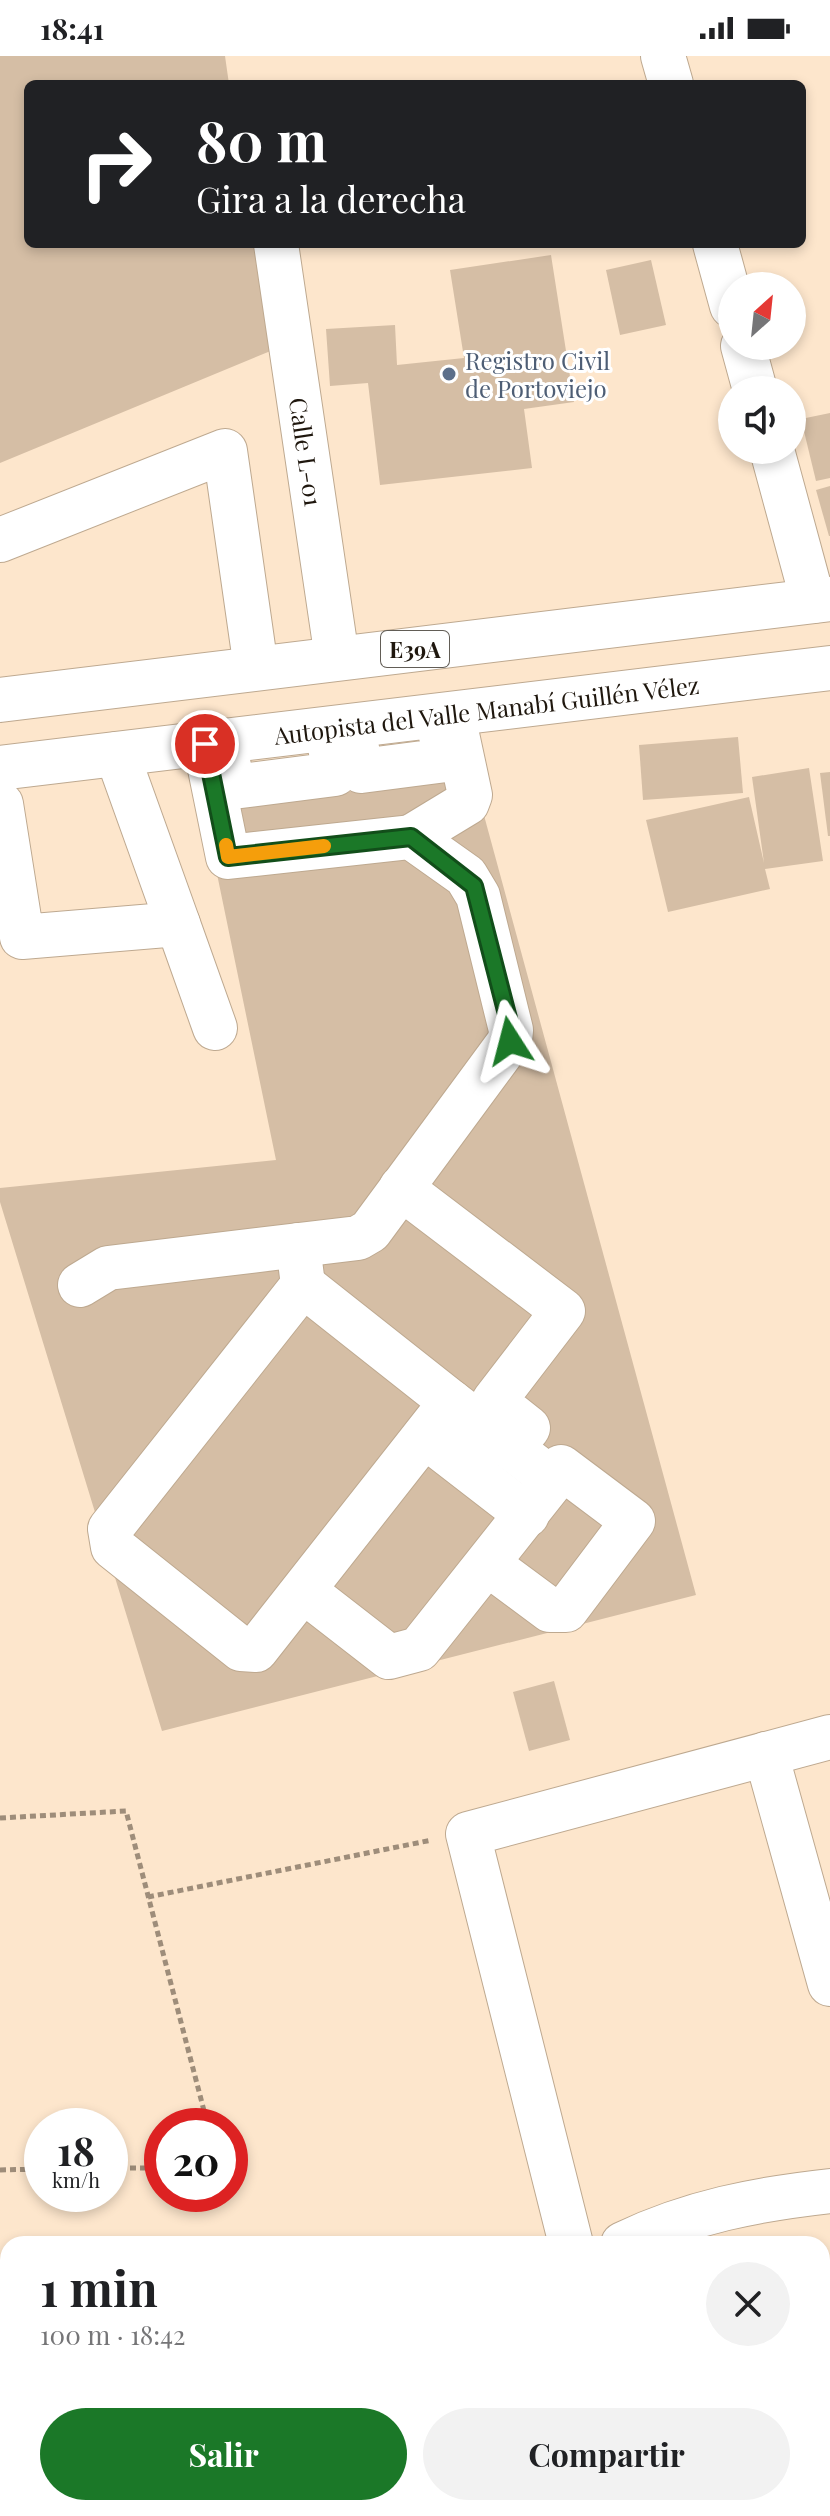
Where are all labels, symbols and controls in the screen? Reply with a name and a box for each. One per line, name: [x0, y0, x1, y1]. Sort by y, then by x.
text: 18:41: [40, 8, 104, 48]
text: 80 m: [196, 102, 327, 177]
icon: right: [64, 112, 168, 216]
text: Gira a la derecha: [196, 174, 466, 222]
north arrow: [718, 272, 806, 360]
map controls: [718, 272, 806, 464]
place label: Registro Civil de Portoviejo: [465, 344, 610, 404]
marker: Registro Civil de Portoviejo: [440, 365, 458, 383]
button: sound: [718, 376, 806, 464]
street label: Calle L-01: [283, 395, 330, 508]
road number: E39A: [381, 631, 449, 667]
street label: Autopista del Valle Manabí Guillén Vélez: [271, 668, 701, 751]
pin: [171, 710, 239, 778]
icon: arrive: [183, 722, 227, 766]
position arrow: [468, 999, 552, 1083]
speed limit sign: 20: [144, 2108, 248, 2212]
text: 18: [57, 2123, 95, 2176]
text: km/h: [52, 2166, 100, 2193]
text: 1 min: [40, 2255, 158, 2319]
button: close: [706, 2262, 790, 2346]
text: 100 m · 18:42: [40, 2317, 186, 2352]
button: Salir: [40, 2408, 407, 2500]
button: Compartir: [423, 2408, 790, 2500]

